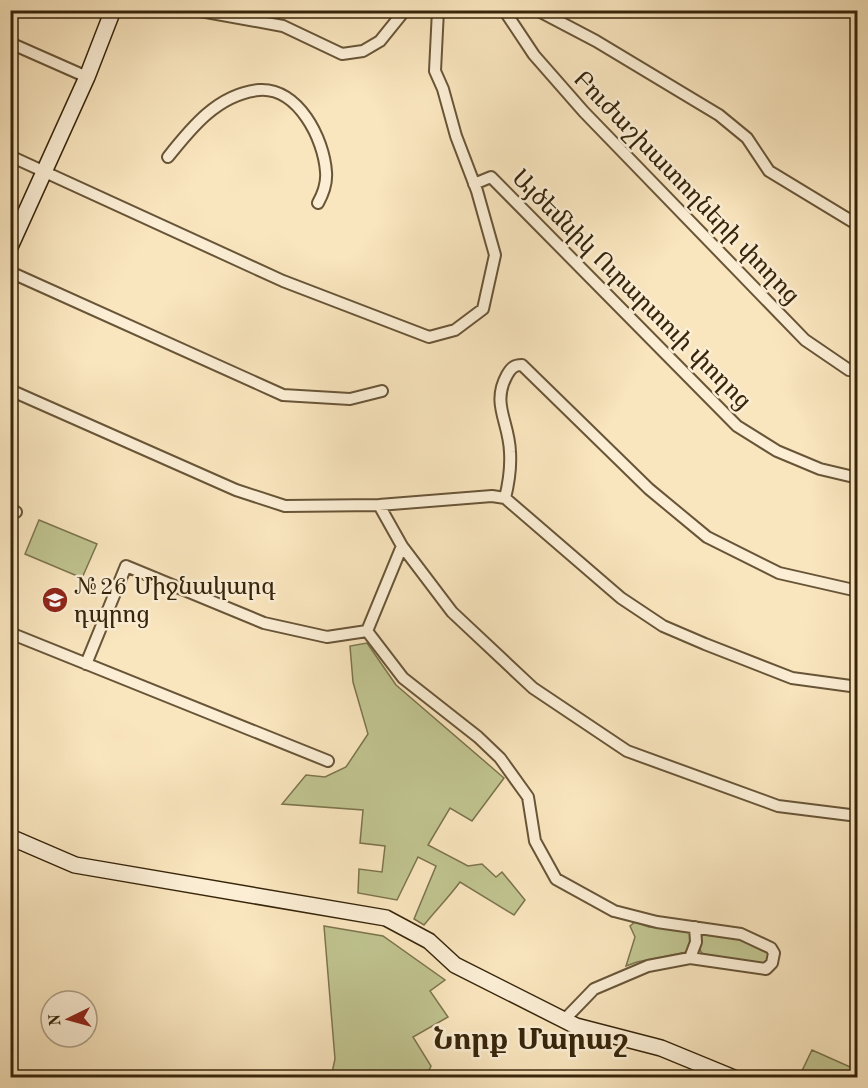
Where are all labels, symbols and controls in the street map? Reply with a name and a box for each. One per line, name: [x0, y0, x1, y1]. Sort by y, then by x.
street label: Բուժաշխատողների փողոց: [568, 67, 803, 309]
street label: Այծեմնիկ Ուրարտուի փողոց: [506, 166, 755, 415]
place label: №26 Միջնակարգ դպրոց: [74, 576, 276, 628]
school or university icon: №26 Միջնակարգ դպրոց: [40, 585, 70, 615]
north arrow: [39, 989, 99, 1049]
text: N: [47, 1013, 65, 1027]
district label: Նորք Մարաշ: [433, 1026, 629, 1057]

